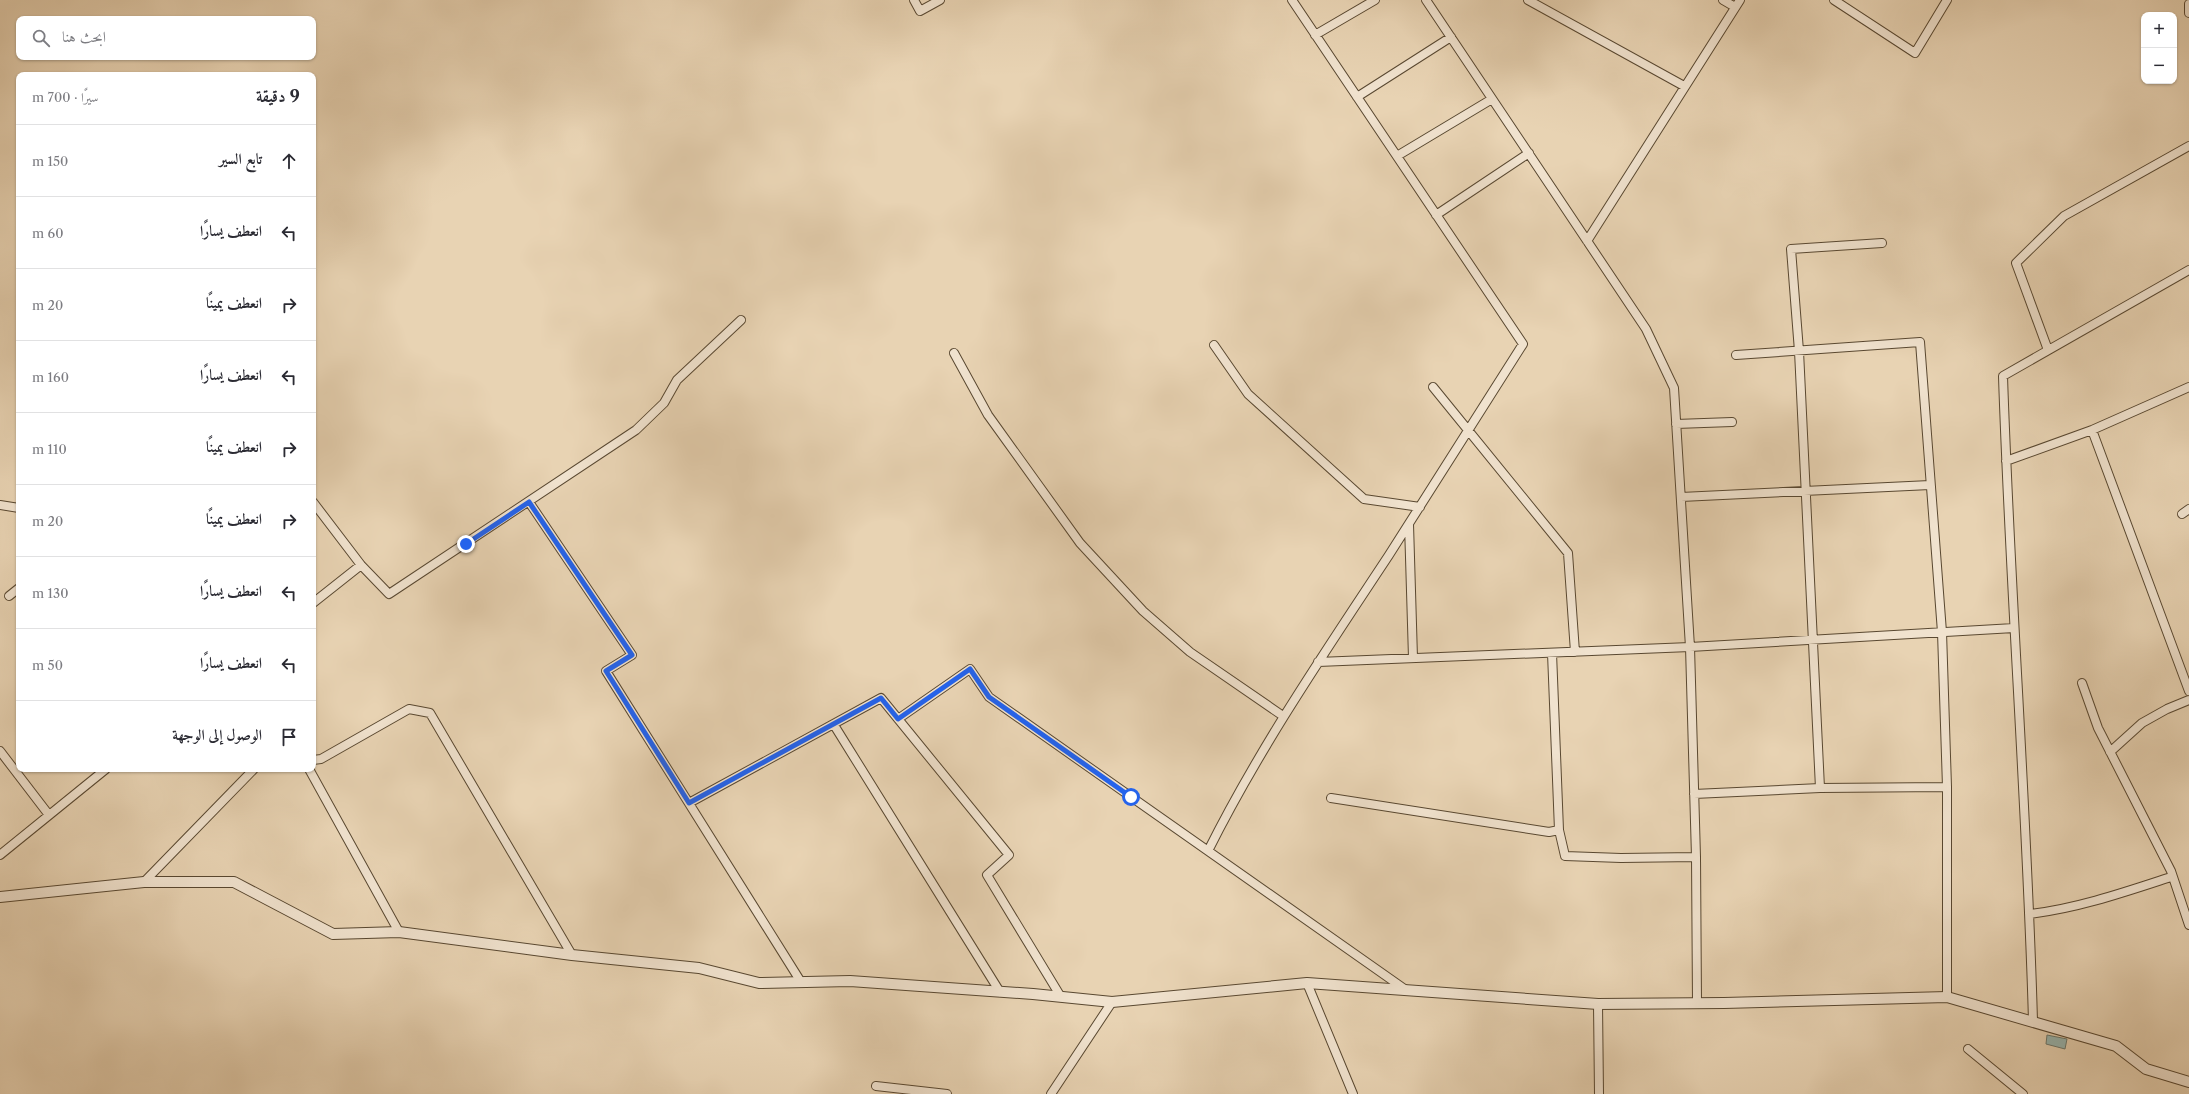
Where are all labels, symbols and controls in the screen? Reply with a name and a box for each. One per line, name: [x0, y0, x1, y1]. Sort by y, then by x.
map controls: [2141, 12, 2177, 84]
button: +: [2141, 12, 2177, 48]
search box: [16, 16, 316, 60]
icon: search: [30, 27, 52, 49]
text: ابحث هنا: [62, 27, 106, 46]
button: −: [2141, 48, 2177, 84]
text: 9 دقيقة: [256, 86, 300, 106]
text: سيرًا · 700 m: [32, 89, 98, 105]
text: تابع السير: [219, 149, 262, 168]
icon: ahead: [278, 150, 300, 172]
text: 150 m: [32, 153, 68, 169]
text: انعطف يسارًا: [200, 221, 262, 240]
icon: left: [278, 222, 300, 244]
text: 60 m: [32, 225, 63, 241]
text: انعطف يمينًا: [206, 293, 262, 312]
icon: right: [278, 294, 300, 316]
text: 20 m: [32, 297, 63, 313]
text: انعطف يسارًا: [200, 365, 262, 384]
icon: left: [278, 366, 300, 388]
text: 160 m: [32, 369, 69, 385]
text: انعطف يمينًا: [206, 437, 262, 456]
icon: right: [278, 438, 300, 460]
text: 110 m: [32, 441, 67, 457]
text: انعطف يمينًا: [206, 509, 262, 528]
icon: right: [278, 510, 300, 532]
text: 20 m: [32, 513, 63, 529]
route end: [457, 535, 475, 553]
text: انعطف يسارًا: [200, 581, 262, 600]
icon: left: [278, 582, 300, 604]
text: 130 m: [32, 585, 68, 601]
text: انعطف يسارًا: [200, 653, 262, 672]
icon: left: [278, 654, 300, 676]
text: 50 m: [32, 657, 63, 673]
text: الوصول إلى الوجهة: [172, 725, 262, 744]
icon: arrive: [278, 726, 300, 748]
route start: [1122, 788, 1140, 806]

